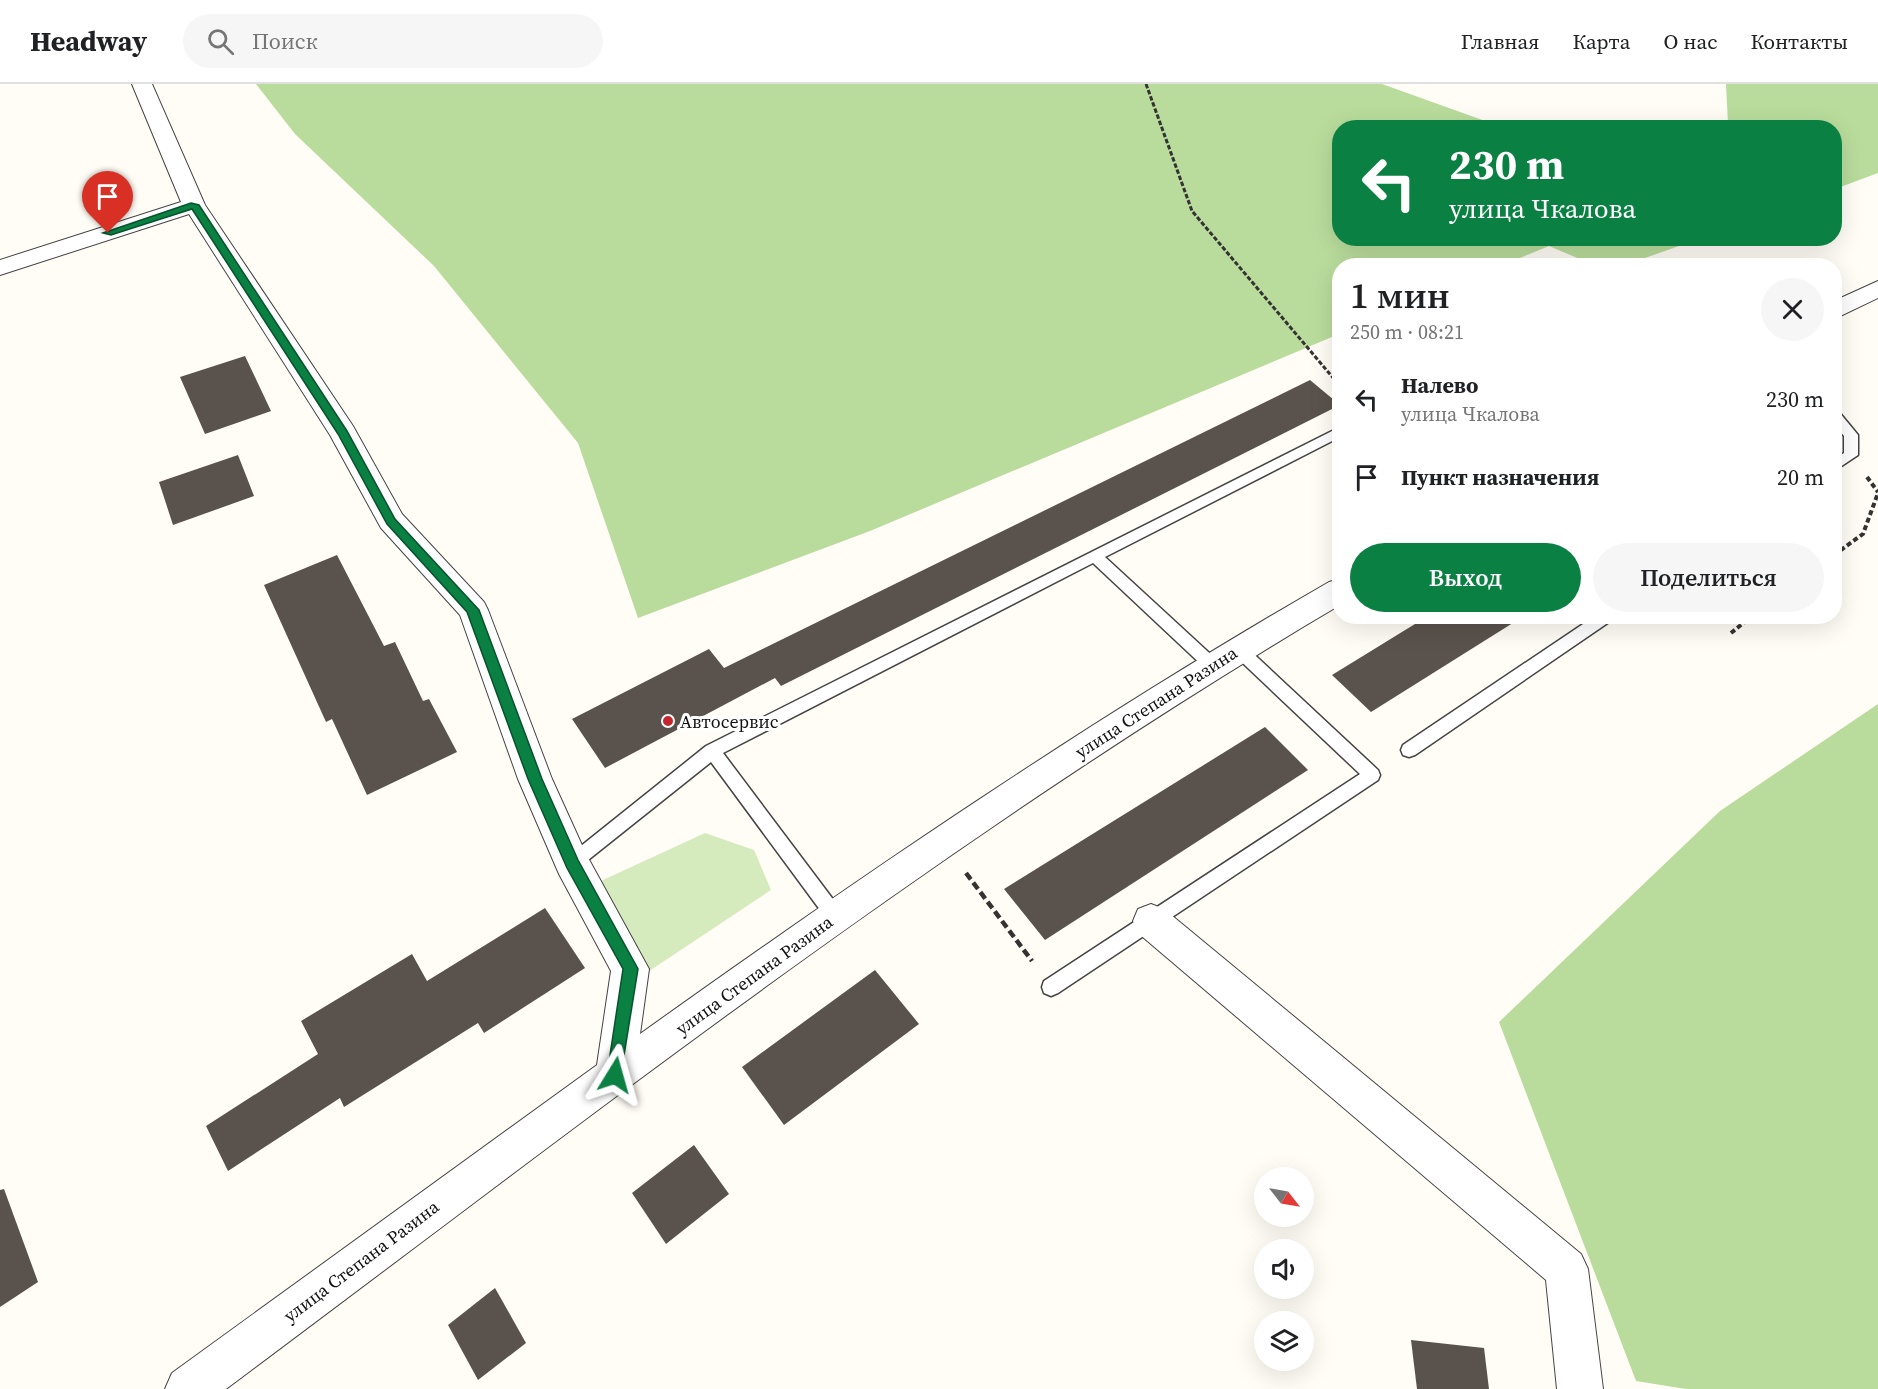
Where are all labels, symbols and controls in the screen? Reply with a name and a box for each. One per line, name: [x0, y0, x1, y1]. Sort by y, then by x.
search box: [183, 14, 603, 68]
text: Headway: [30, 22, 147, 60]
icon: search: [204, 25, 237, 58]
text: Поиск: [252, 26, 318, 56]
text: Главная: [1461, 27, 1539, 56]
text: Карта: [1572, 27, 1630, 56]
text: О нас: [1663, 27, 1717, 56]
text: Контакты: [1750, 27, 1848, 56]
text: 230 m: [1449, 135, 1564, 193]
icon: left: [1350, 144, 1428, 222]
pin: [82, 171, 133, 233]
icon: arrive: [91, 180, 124, 213]
text: улица Чкалова: [1449, 190, 1636, 227]
text: 1 мин: [1350, 271, 1450, 320]
button: close: [1761, 278, 1824, 341]
text: 250 m · 08:21: [1350, 318, 1464, 346]
text: Налево: [1401, 370, 1478, 400]
icon: left: [1350, 383, 1383, 416]
text: 230 m: [1766, 384, 1824, 414]
text: улица Чкалова: [1401, 400, 1540, 428]
icon: arrive: [1350, 461, 1383, 494]
text: Пункт назначения: [1401, 462, 1599, 492]
text: 20 m: [1777, 462, 1824, 492]
button: Выход: [1350, 543, 1581, 612]
button: Поделиться: [1593, 543, 1824, 612]
street label: улица Степана Разина: [1070, 640, 1243, 764]
place label: Автосервис: [680, 709, 779, 734]
marker: Автосервис: [661, 714, 675, 728]
street label: улица Степана Разина: [670, 909, 838, 1041]
position arrow: [583, 1043, 647, 1107]
north arrow: [1254, 1167, 1314, 1227]
map controls: [1254, 1167, 1314, 1371]
street label: улица Степана Разина: [278, 1194, 445, 1328]
button: sound: [1254, 1239, 1314, 1299]
button: layers: [1254, 1311, 1314, 1371]

